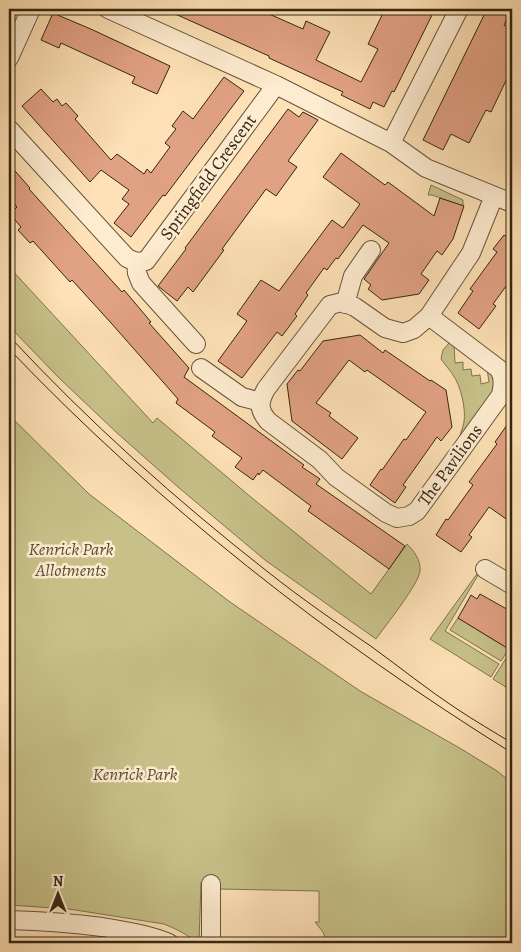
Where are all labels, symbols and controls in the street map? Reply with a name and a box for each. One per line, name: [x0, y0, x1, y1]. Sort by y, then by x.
street label: Springfield Crescent: [154, 109, 262, 245]
street label: The Pavilions: [412, 419, 488, 511]
park label: Kenrick Park Allotments: [28, 537, 114, 582]
park label: Kenrick Park: [92, 762, 178, 786]
north arrow: [32, 870, 82, 920]
text: N: [53, 872, 63, 891]

